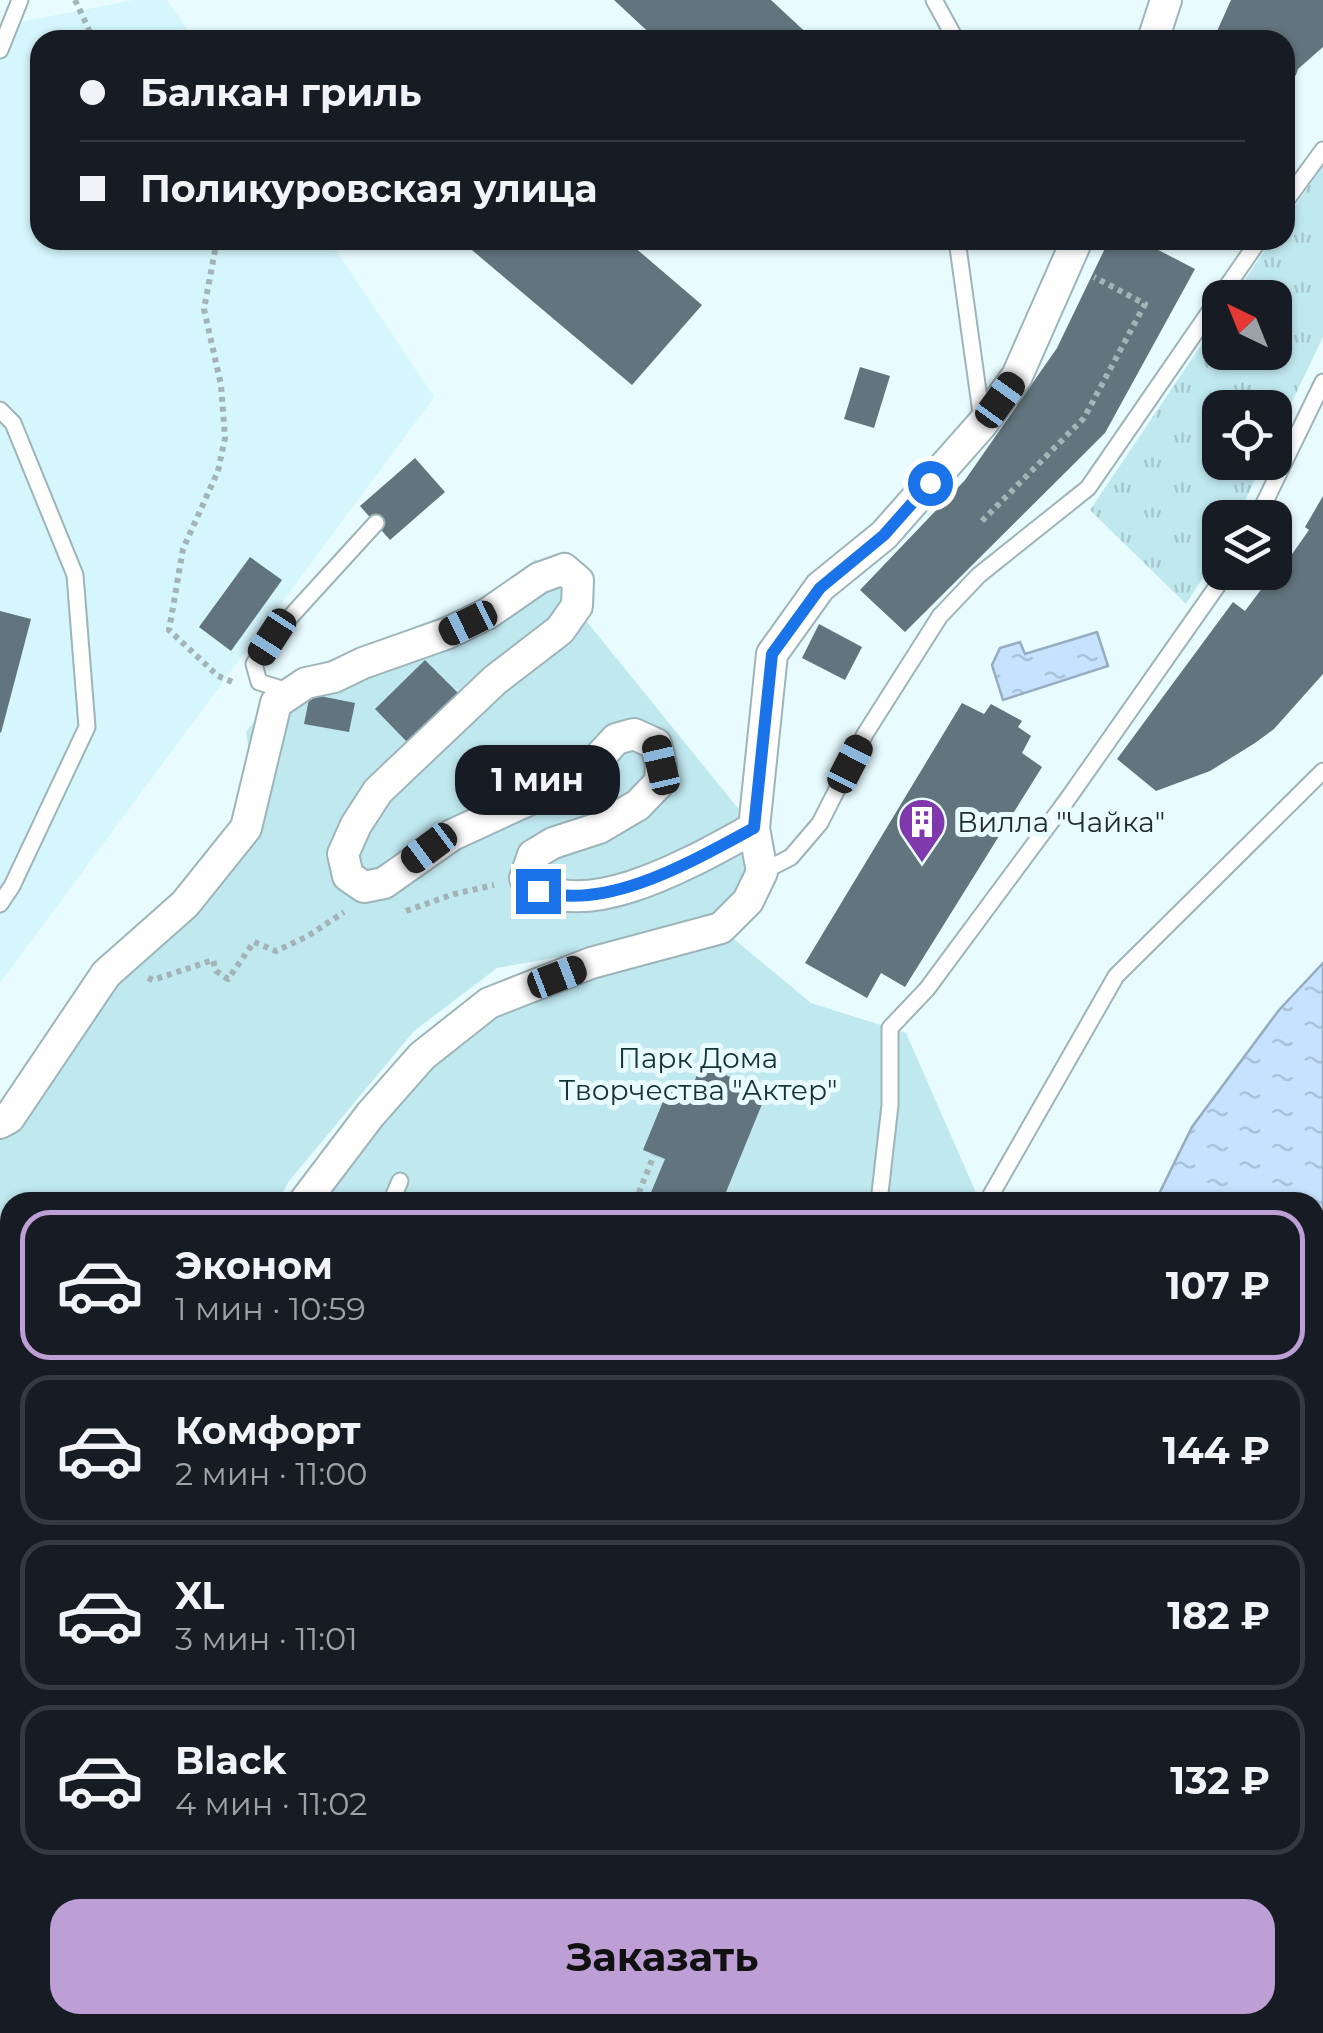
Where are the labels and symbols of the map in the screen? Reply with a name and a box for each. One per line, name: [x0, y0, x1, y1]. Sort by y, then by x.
north arrow: [1202, 280, 1292, 370]
car: [970, 367, 1030, 433]
route start: [908, 461, 953, 506]
car: [434, 596, 502, 650]
car: [243, 604, 301, 670]
car: [823, 730, 877, 798]
car: [640, 732, 682, 798]
callout: 1 мин: [456, 746, 620, 816]
building icon: Вилла "Чайка": [896, 796, 948, 864]
place label: Вилла "Чайка": [957, 805, 1165, 839]
car: [396, 818, 462, 878]
route end: [516, 869, 561, 914]
car: [524, 952, 590, 1002]
park label: Парк Дома Творчества "Актер": [559, 1041, 837, 1107]

